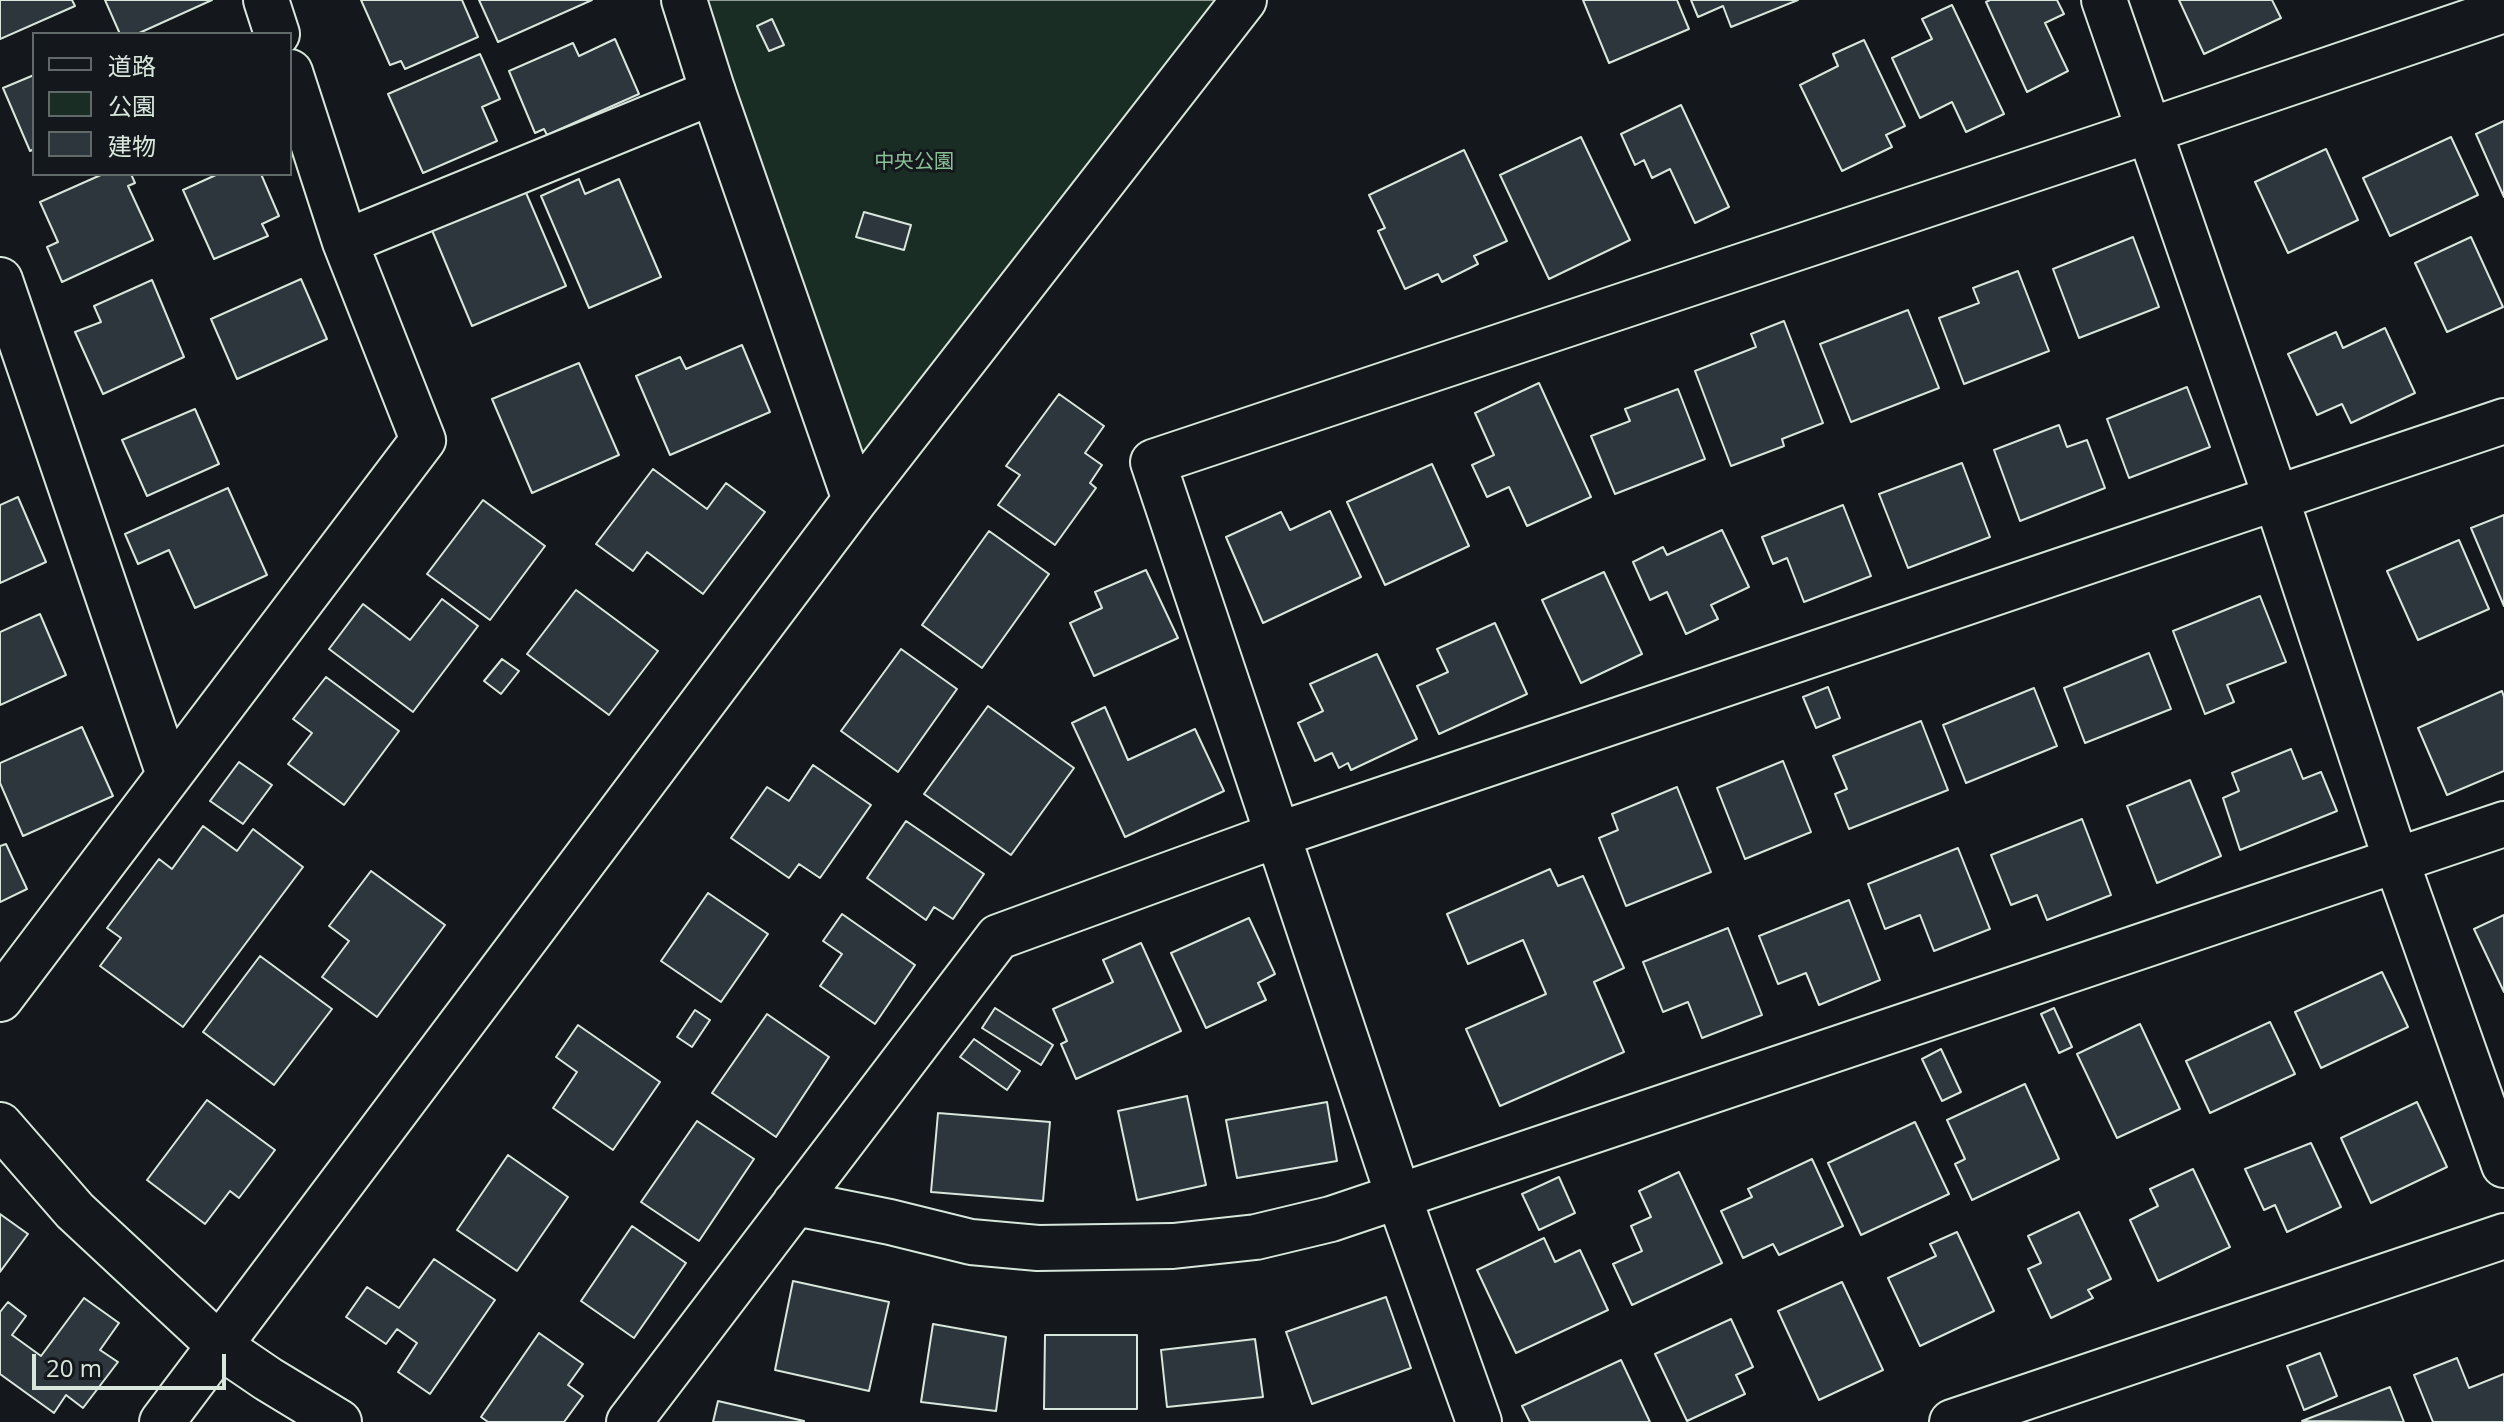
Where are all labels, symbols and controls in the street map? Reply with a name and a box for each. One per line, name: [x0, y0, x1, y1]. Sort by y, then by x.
legend: [32, 32, 292, 176]
text: 道路: [108, 49, 156, 82]
text: 公園: [108, 89, 156, 122]
text: 建物: [108, 129, 156, 162]
park label: 中央公園: [874, 150, 954, 174]
scale bar: [36, 1338, 230, 1388]
text: 20 m: [46, 1351, 102, 1384]

